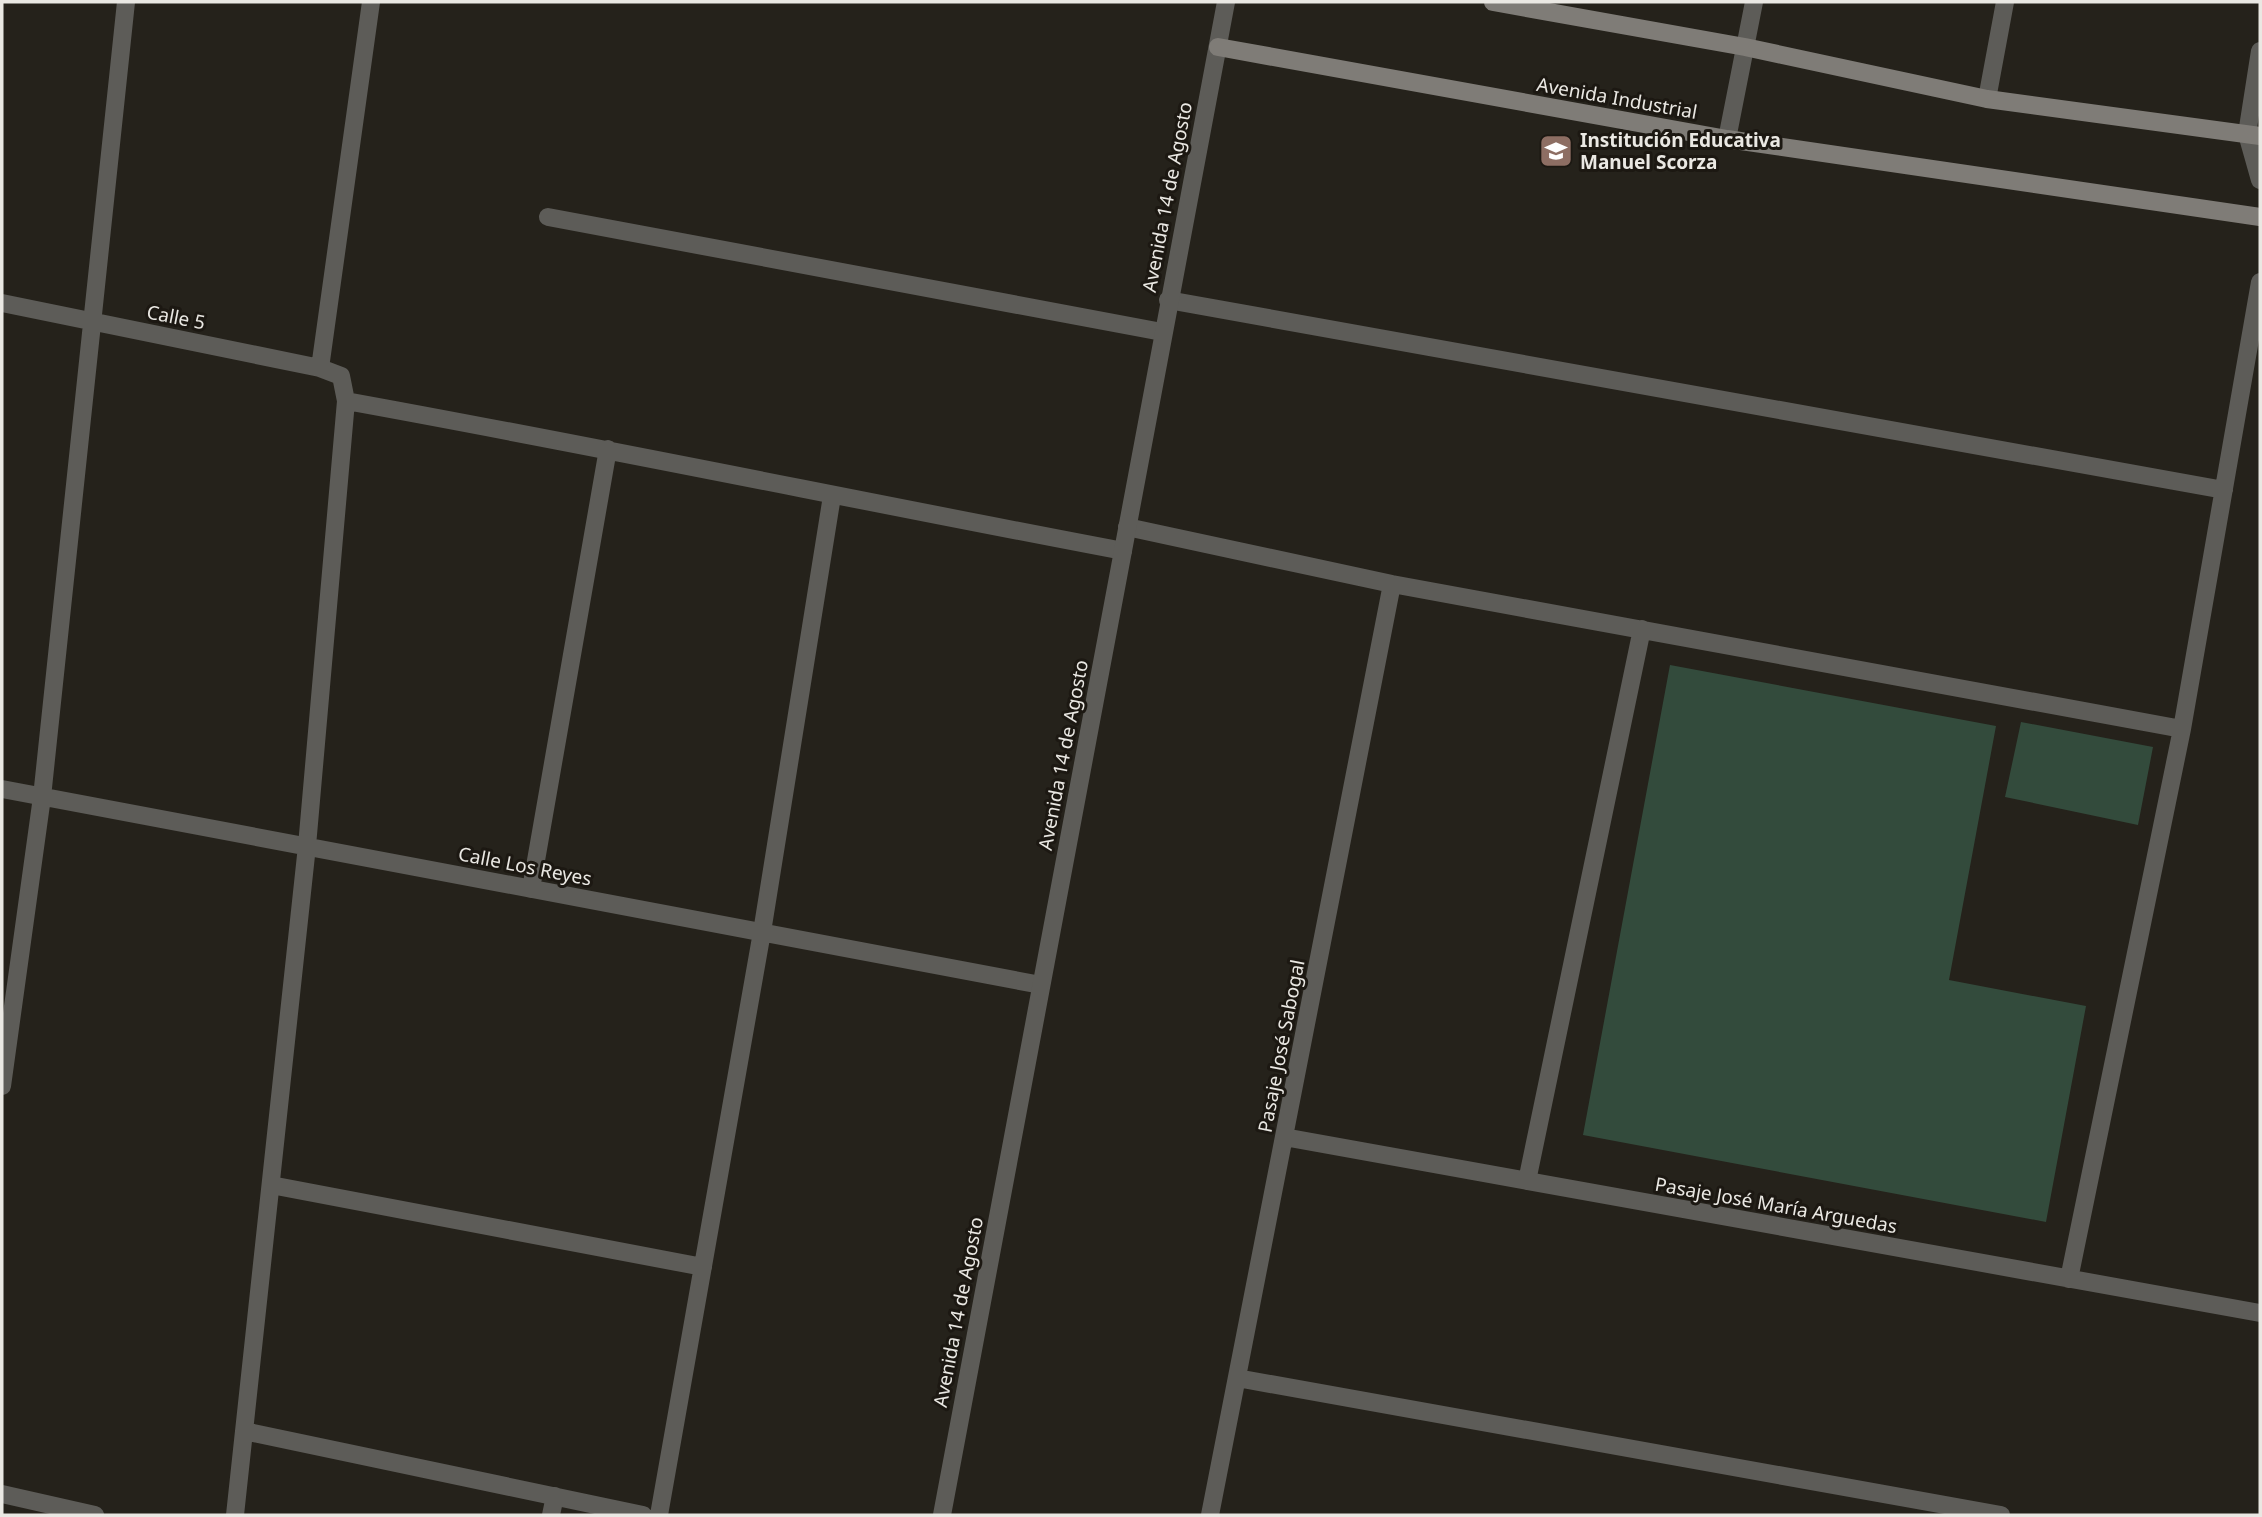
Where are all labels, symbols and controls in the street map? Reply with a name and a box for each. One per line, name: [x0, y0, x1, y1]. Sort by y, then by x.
street label: Avenida Industrial: [1535, 71, 1699, 125]
street label: Avenida 14 de Agosto: [1136, 100, 1198, 294]
place label: Institución Educativa Manuel Scorza: [1580, 127, 1781, 175]
school or university icon: Institución Educativa Manuel Scorza: [1537, 132, 1575, 170]
street label: Calle 5: [145, 299, 207, 335]
street label: Avenida 14 de Agosto: [1032, 658, 1094, 852]
street label: Calle Los Reyes: [456, 840, 594, 892]
street label: Pasaje José Sabogal: [1252, 957, 1310, 1135]
street label: Pasaje José María Arguedas: [1653, 1171, 1899, 1239]
street label: Avenida 14 de Agosto: [927, 1215, 989, 1409]

